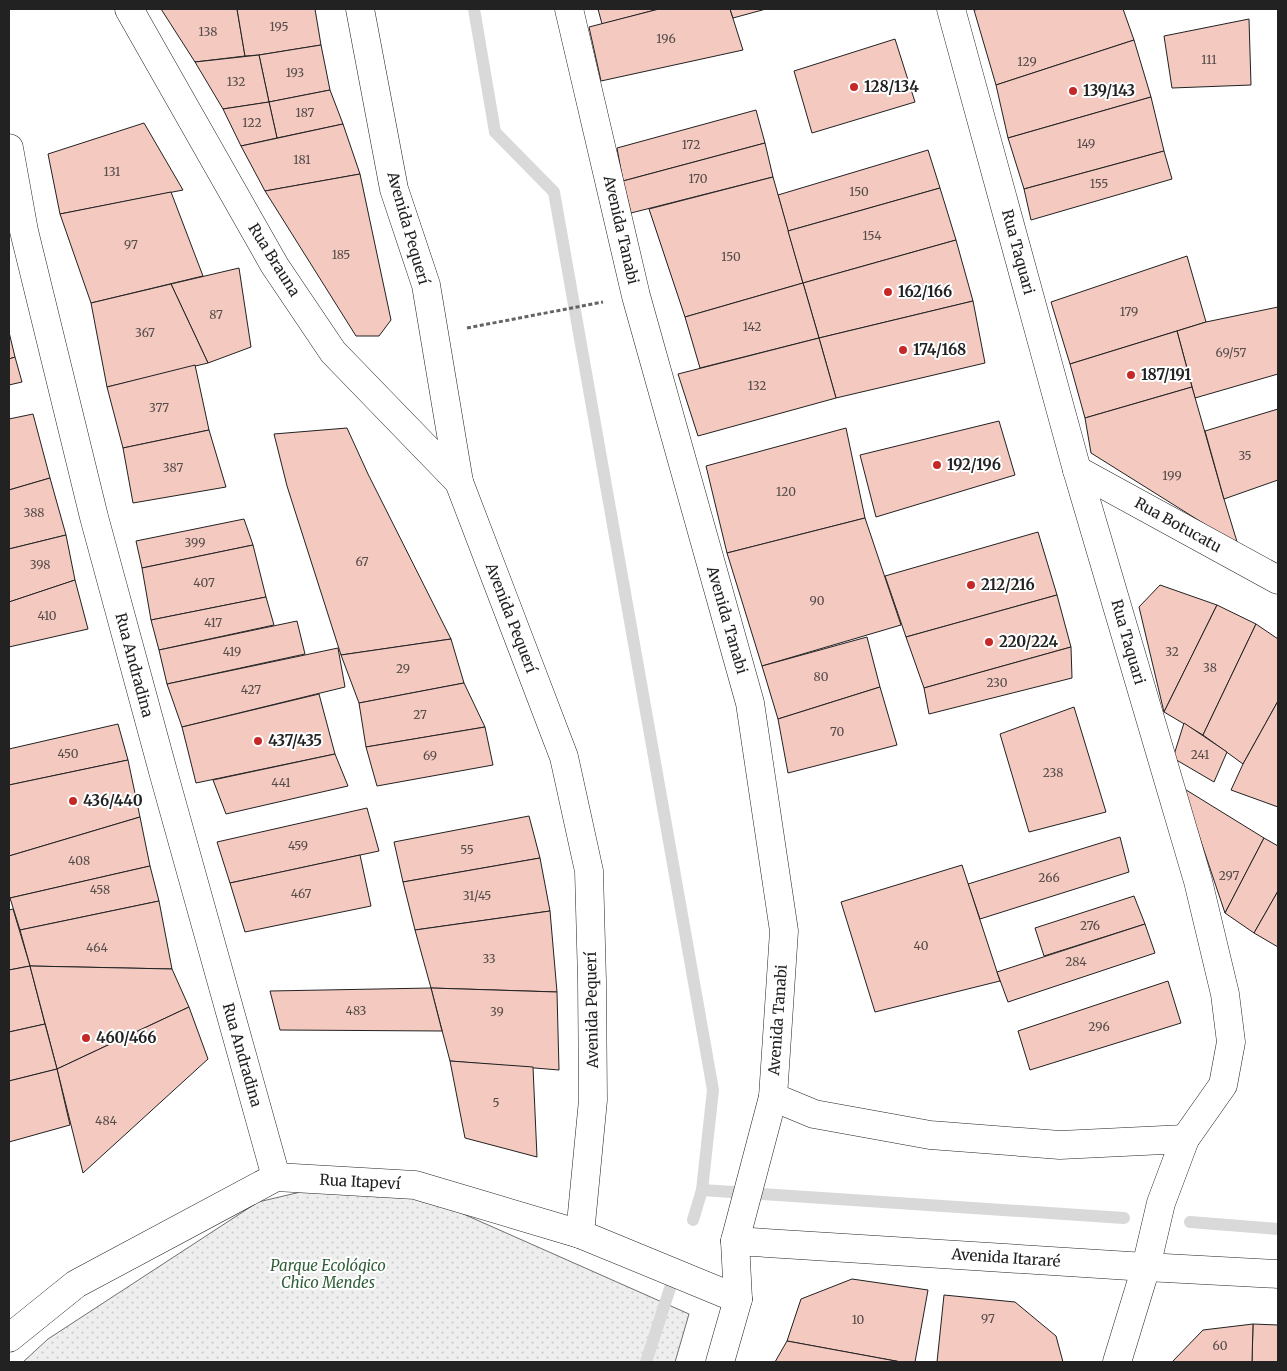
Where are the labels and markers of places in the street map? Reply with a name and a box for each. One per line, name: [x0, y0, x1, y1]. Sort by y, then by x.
place label: 128/134: [864, 77, 919, 96]
marker: 128/134: [848, 81, 860, 93]
place label: 139/143: [1083, 81, 1135, 100]
marker: 139/143: [1067, 85, 1079, 97]
place label: 162/166: [898, 282, 952, 301]
marker: 162/166: [882, 286, 894, 298]
place label: 174/168: [913, 340, 966, 359]
marker: 174/168: [897, 344, 909, 356]
place label: 187/191: [1141, 365, 1191, 384]
marker: 187/191: [1125, 369, 1137, 381]
place label: 192/196: [947, 455, 1001, 474]
marker: 192/196: [931, 459, 943, 471]
place label: 212/216: [981, 575, 1035, 594]
marker: 212/216: [965, 579, 977, 591]
place label: 220/224: [999, 632, 1058, 651]
marker: 220/224: [983, 636, 995, 648]
place label: 437/435: [268, 731, 322, 750]
marker: 437/435: [252, 735, 264, 747]
place label: 436/440: [83, 791, 143, 810]
marker: 436/440: [67, 795, 79, 807]
place label: 460/466: [96, 1028, 157, 1047]
marker: 460/466: [80, 1032, 92, 1044]

